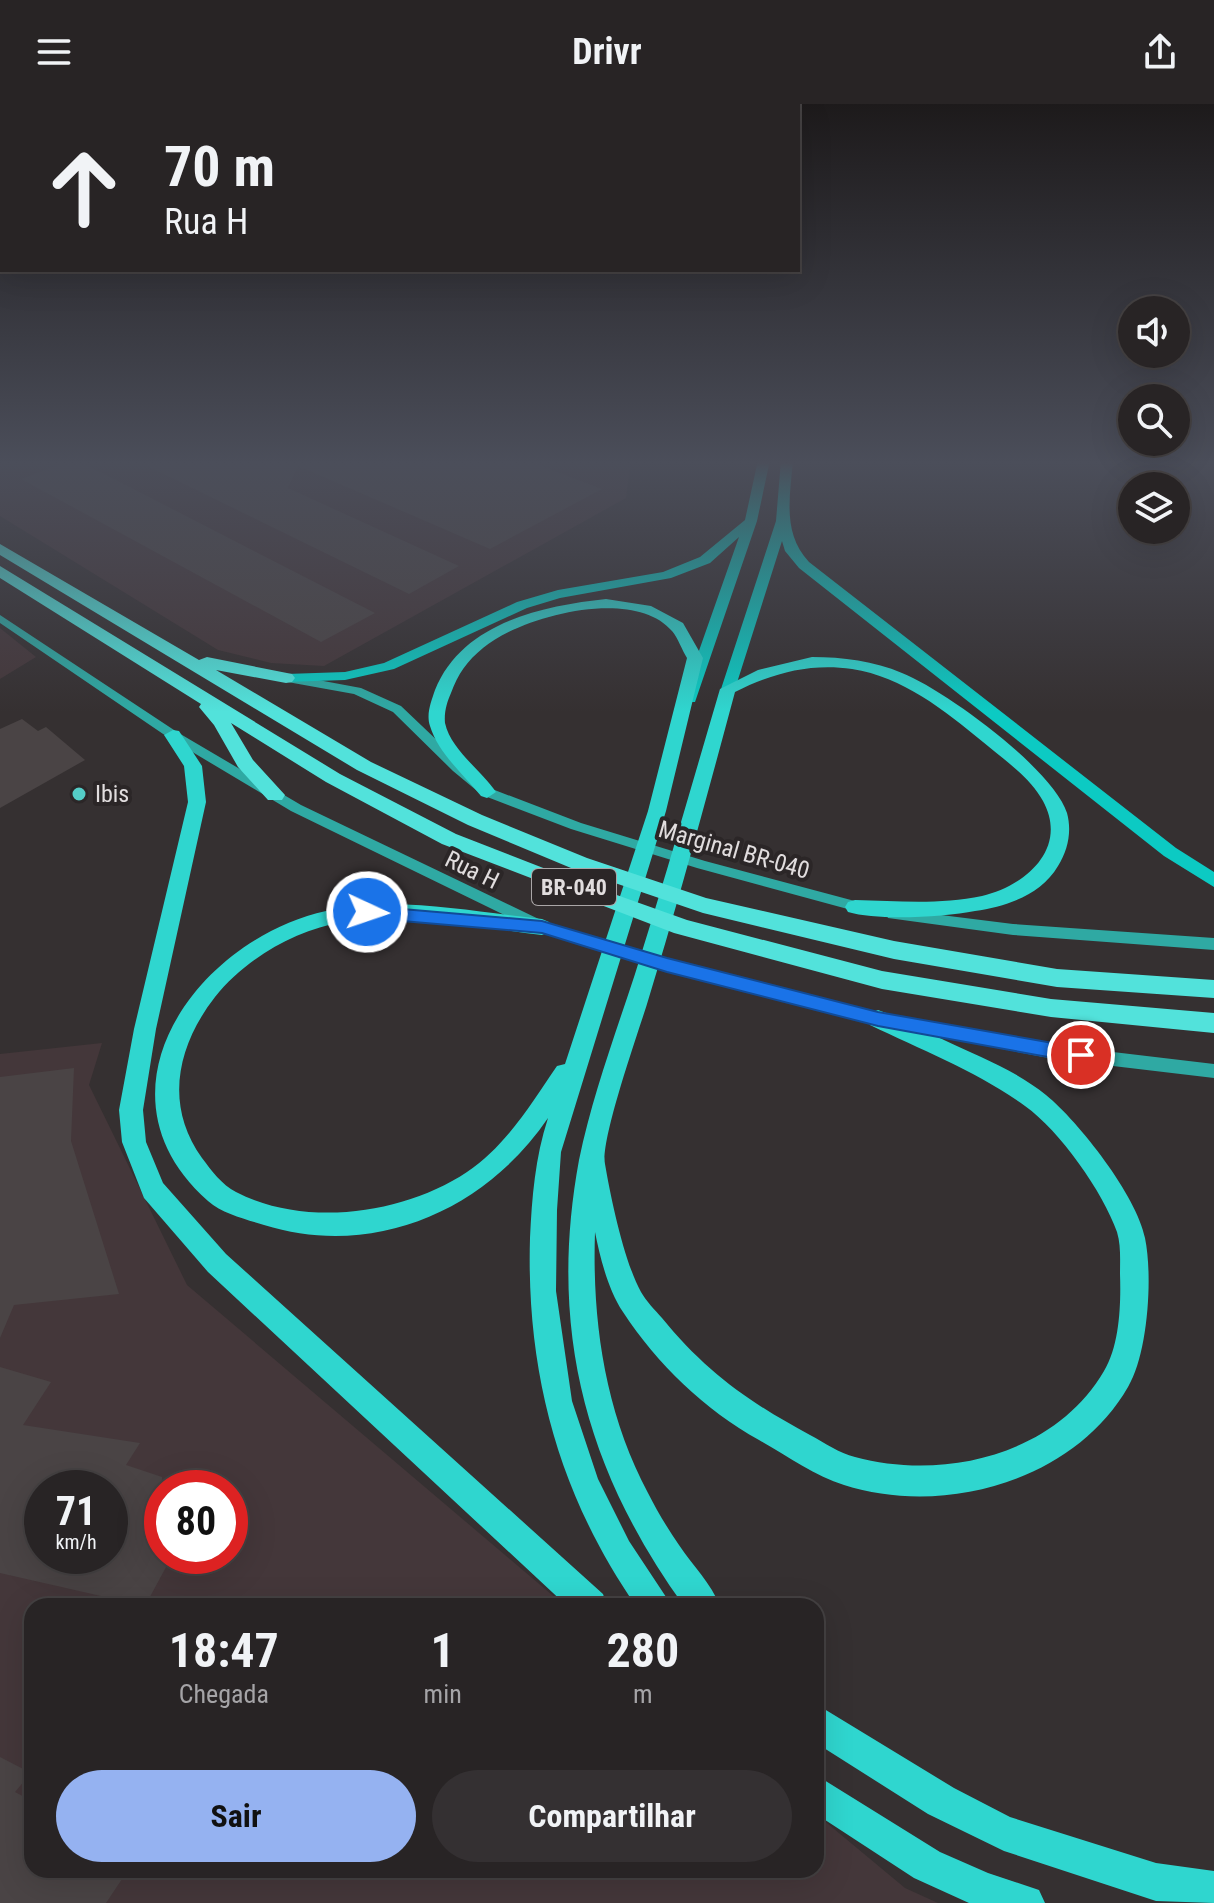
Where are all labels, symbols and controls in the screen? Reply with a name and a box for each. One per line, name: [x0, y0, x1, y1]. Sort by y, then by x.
icon: menu: [32, 30, 76, 74]
icon: share: [1138, 30, 1182, 74]
text: Drivr: [572, 31, 642, 73]
text: 70 m: [164, 134, 275, 200]
icon: ahead: [32, 136, 136, 240]
text: Rua H: [164, 201, 248, 243]
map controls: [1118, 296, 1190, 544]
button: sound: [1118, 296, 1190, 368]
button: search: [1118, 384, 1190, 456]
button: layers: [1118, 472, 1190, 544]
place label: Ibis: [95, 780, 129, 808]
marker: Ibis: [70, 785, 88, 803]
street label: Marginal BR-040: [655, 815, 813, 885]
street label: Rua H: [441, 845, 503, 895]
road number: BR-040: [532, 869, 616, 905]
position arrow: [325, 870, 409, 954]
pin: [1047, 1021, 1115, 1089]
icon: arrive: [1059, 1033, 1103, 1077]
speed limit sign: 80: [144, 1470, 248, 1574]
text: 71: [56, 1488, 96, 1535]
text: km/h: [55, 1530, 97, 1554]
text: 18:47: [169, 1622, 279, 1679]
text: 1: [431, 1622, 455, 1679]
text: 280: [606, 1622, 679, 1679]
text: Chegada: [179, 1679, 269, 1709]
text: min: [424, 1679, 462, 1709]
text: m: [633, 1679, 653, 1709]
button: Sair: [56, 1770, 416, 1862]
button: Compartilhar: [432, 1770, 792, 1862]

